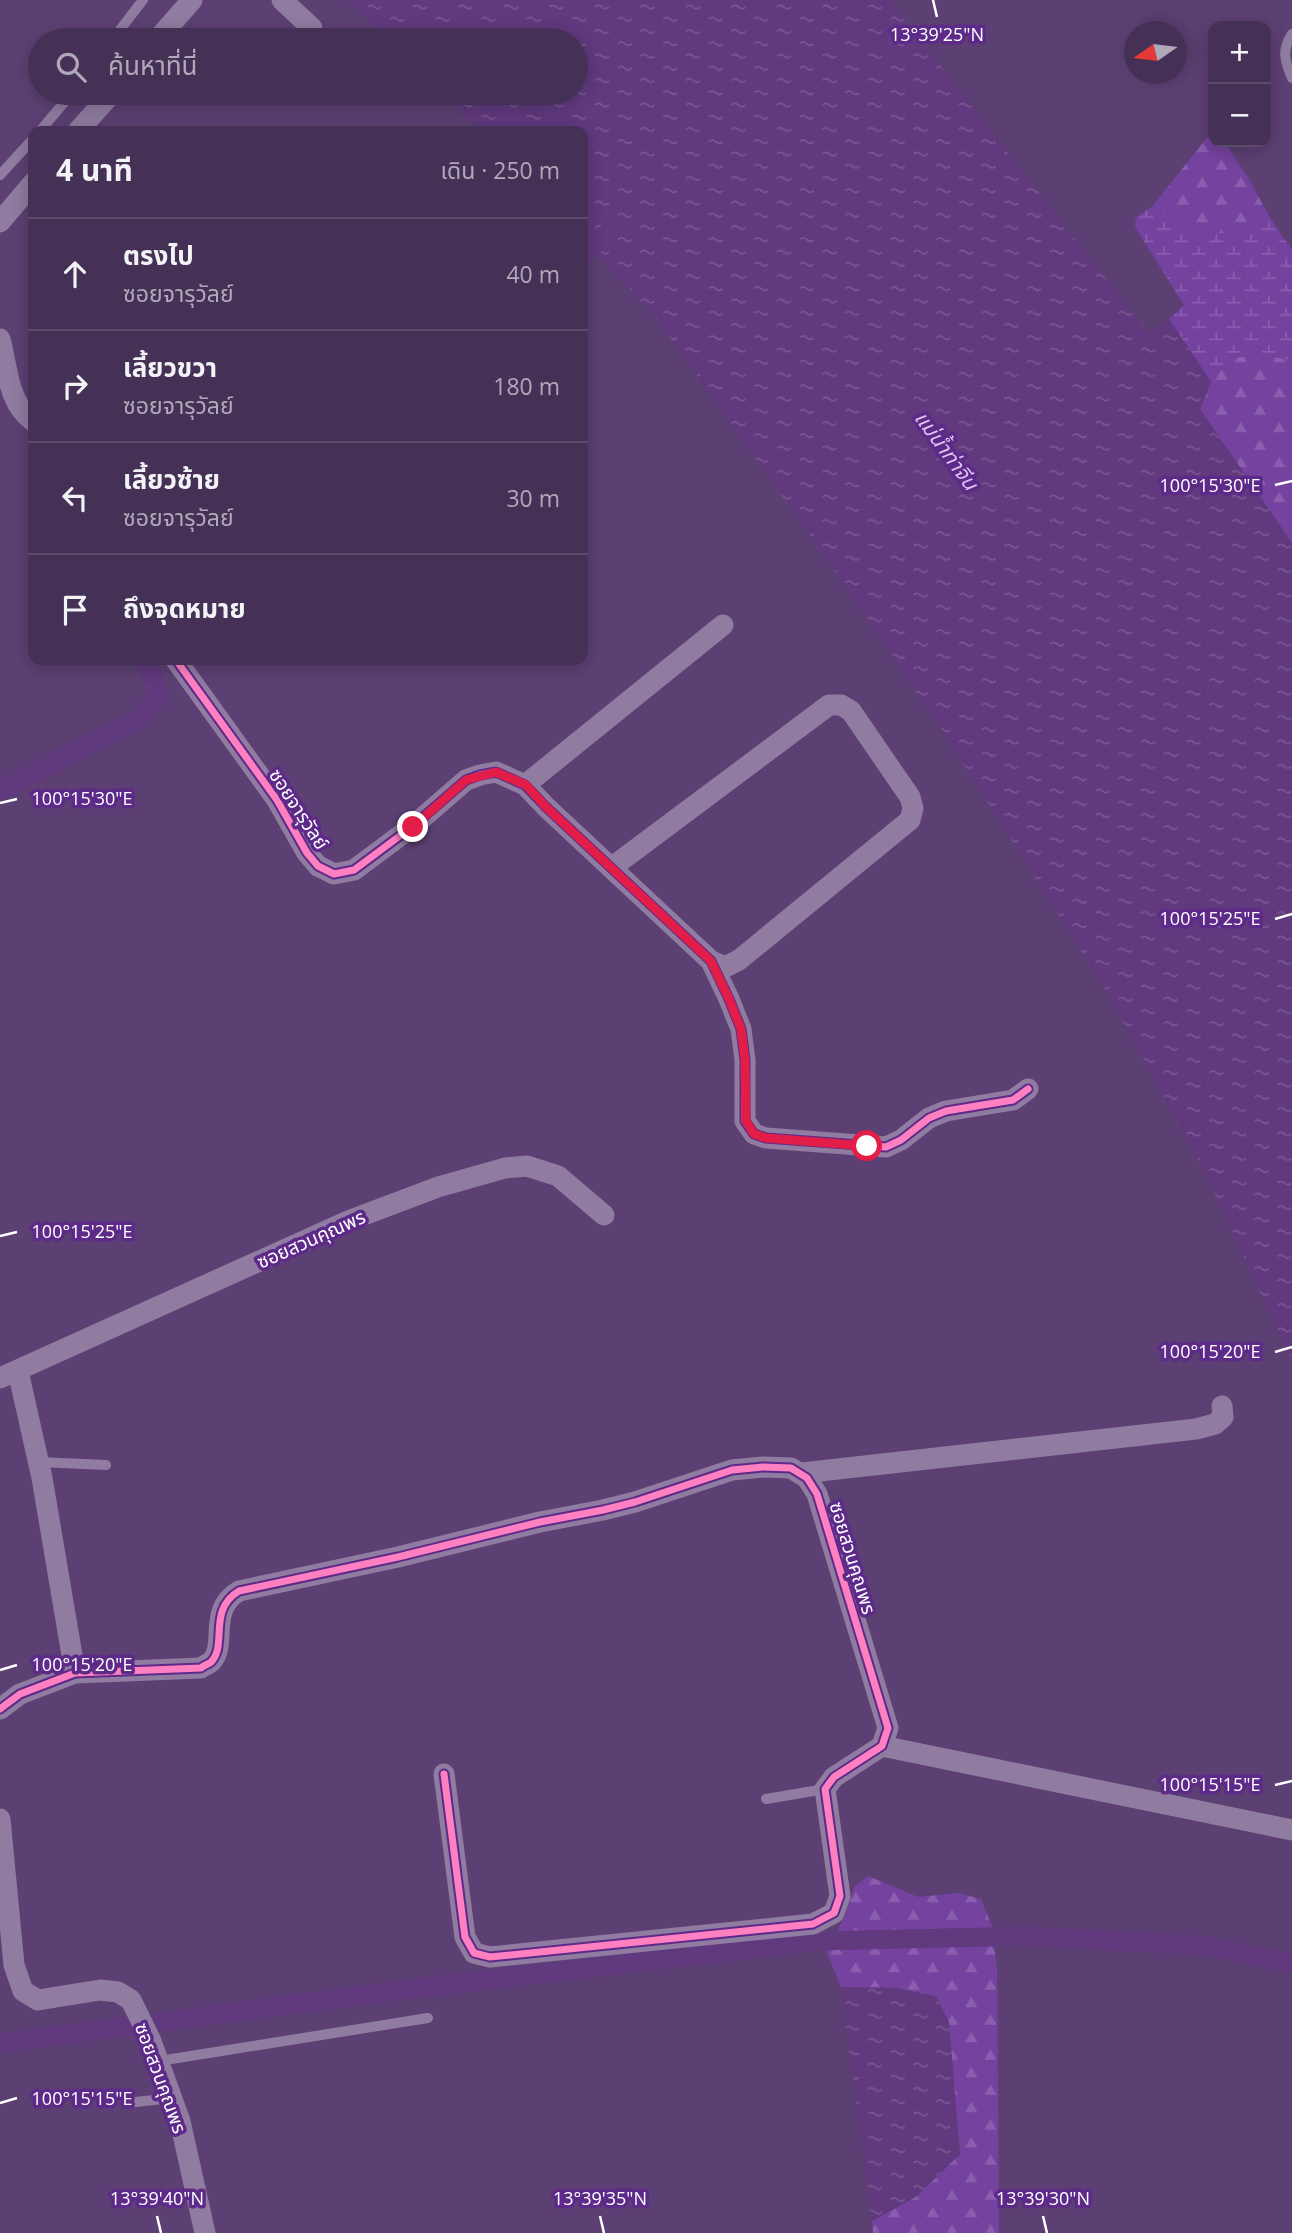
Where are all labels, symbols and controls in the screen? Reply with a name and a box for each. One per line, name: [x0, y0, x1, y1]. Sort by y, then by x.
north arrow: [1124, 21, 1187, 84]
map controls: [1208, 21, 1271, 147]
button: +: [1208, 21, 1271, 84]
text: 13°39'25"N: [890, 22, 984, 46]
search box: [28, 28, 588, 105]
text: ค้นหาที่นี่: [108, 47, 198, 83]
icon: search: [52, 48, 90, 86]
button: −: [1208, 84, 1271, 147]
text: 4 นาที: [56, 149, 133, 190]
text: เดิน · 250 m: [440, 154, 560, 186]
text: ตรงไป: [123, 237, 194, 273]
icon: ahead: [56, 255, 94, 293]
text: 40 m: [506, 258, 560, 290]
text: ซอยจารุวัลย์: [123, 277, 234, 309]
text: เลี้ยวขวา: [123, 349, 217, 385]
icon: right: [56, 367, 94, 405]
text: 180 m: [493, 370, 560, 402]
text: ซอยจารุวัลย์: [123, 389, 234, 421]
water label: แม่น้ำท่าจีน: [909, 405, 986, 496]
text: เลี้ยวซ้าย: [123, 461, 220, 497]
text: 100°15'30"E: [1160, 473, 1260, 497]
icon: left: [56, 479, 94, 517]
text: 30 m: [506, 482, 560, 514]
text: ซอยจารุวัลย์: [123, 501, 234, 533]
text: ถึงจุดหมาย: [123, 590, 246, 626]
icon: arrive: [56, 591, 94, 629]
street label: ซอยจารุวัลย์: [263, 764, 335, 855]
text: 100°15'30"E: [32, 786, 132, 810]
route end: [397, 811, 428, 842]
text: 100°15'25"E: [1160, 906, 1260, 930]
route start: [851, 1130, 882, 1161]
street label: ซอยสวนคุณพร: [253, 1204, 369, 1274]
text: 100°15'25"E: [32, 1219, 132, 1243]
text: 100°15'20"E: [1160, 1339, 1260, 1363]
street label: ซอยสวนคุณพร: [824, 1499, 882, 1617]
text: 100°15'20"E: [32, 1652, 132, 1676]
text: 100°15'15"E: [1160, 1772, 1260, 1796]
street label: ซอยสวนคุณพร: [129, 2019, 193, 2137]
text: 100°15'15"E: [32, 2086, 132, 2110]
text: 13°39'40"N: [110, 2186, 204, 2210]
text: 13°39'35"N: [553, 2186, 647, 2210]
text: 13°39'30"N: [996, 2186, 1090, 2210]

